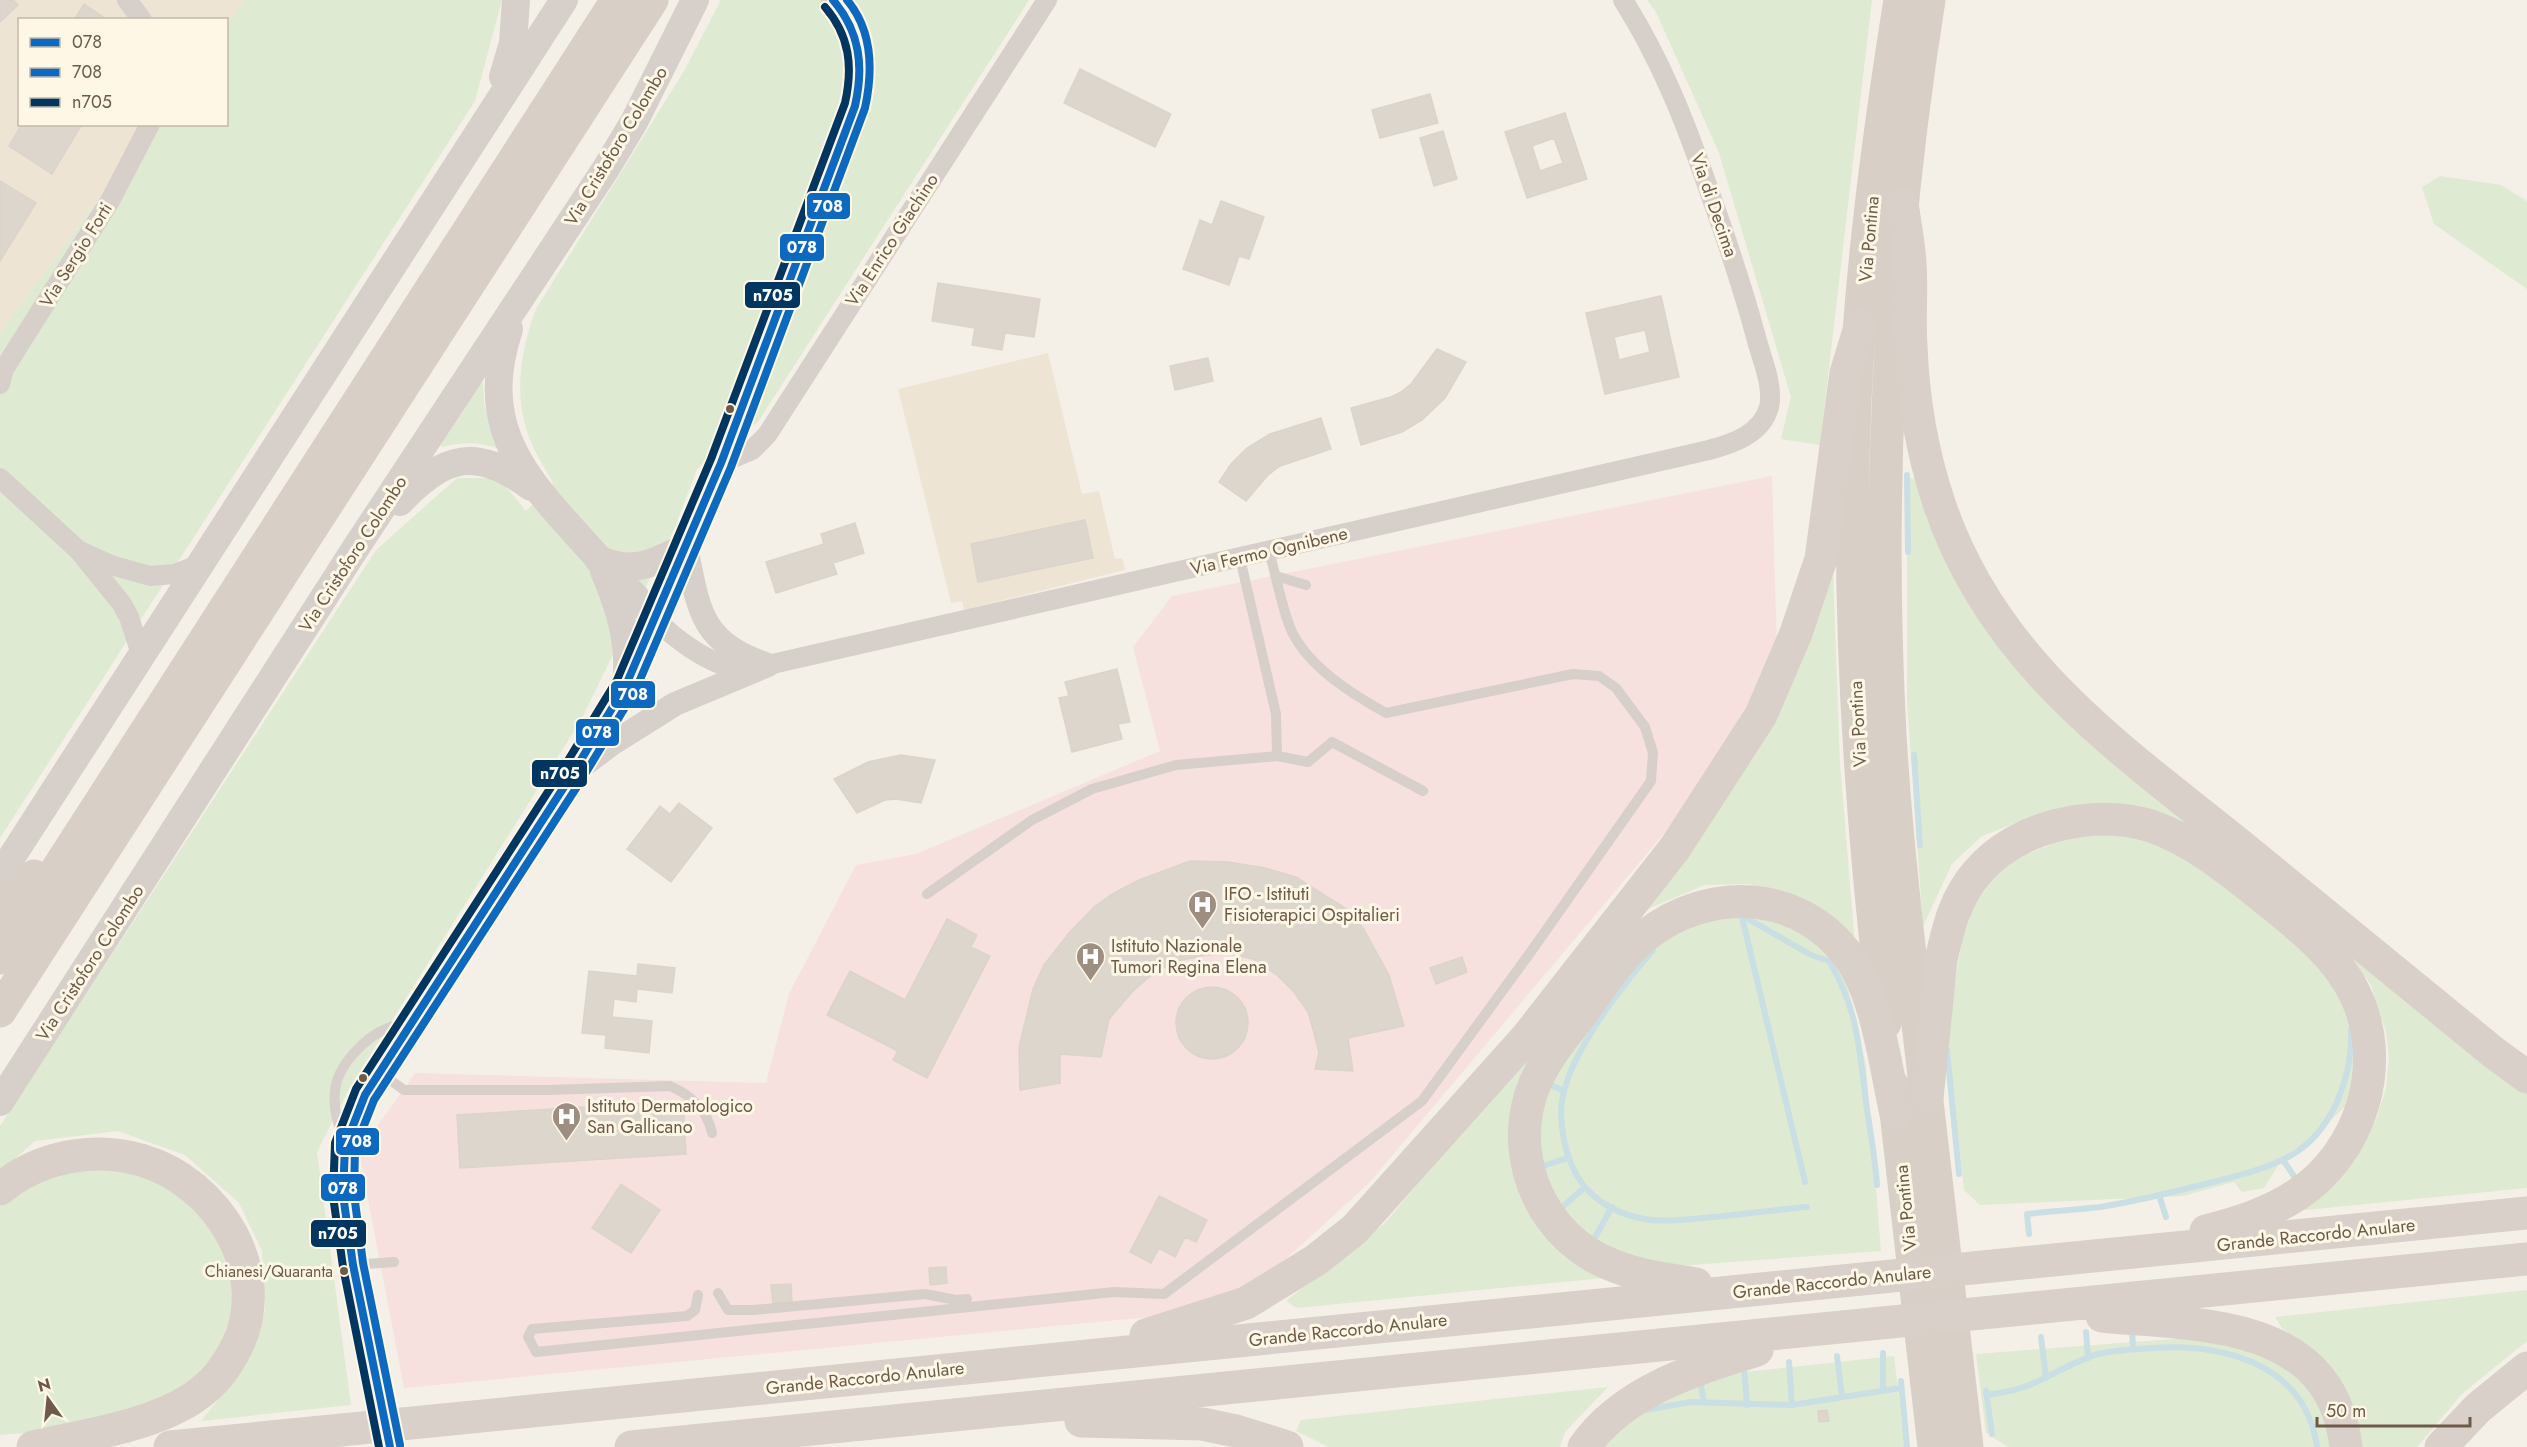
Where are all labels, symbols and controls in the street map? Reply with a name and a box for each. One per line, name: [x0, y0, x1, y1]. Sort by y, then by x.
legend: [18, 18, 228, 126]
text: 078: [72, 29, 102, 55]
text: 708: [72, 59, 102, 85]
street label: Via Cristoforo Colombo: [558, 61, 674, 231]
text: n705: [72, 89, 112, 115]
street label: Via di Decima: [1684, 149, 1744, 261]
street label: Via Enrico Giachino: [839, 168, 945, 312]
line badge: 708: [806, 192, 851, 220]
text: 708: [813, 195, 843, 218]
street label: Via Pontina: [1852, 195, 1886, 283]
street label: Via Sergio Forti: [33, 198, 119, 312]
line badge: 078: [779, 233, 825, 262]
text: 078: [787, 236, 817, 259]
line badge: n705: [744, 281, 801, 309]
text: n705: [753, 284, 793, 307]
unlabelled marker: [724, 403, 736, 415]
street label: Via Cristoforo Colombo: [293, 471, 413, 637]
street label: Via Fermo Ognibene: [1188, 520, 1350, 582]
line badge: 708: [610, 680, 656, 709]
street label: Via Pontina: [1843, 680, 1873, 768]
text: 708: [618, 683, 648, 706]
line badge: 078: [575, 718, 620, 747]
text: 078: [582, 721, 612, 744]
line badge: n705: [531, 759, 588, 788]
text: n705: [540, 762, 580, 785]
street label: Via Cristoforo Colombo: [30, 880, 150, 1046]
place label: IFO - Istituti Fisioterapici Ospitalieri: [1224, 881, 1400, 928]
hospital icon: IFO - Istituti Fisioterapici Ospitalieri: [1187, 888, 1219, 930]
place label: Istituto Nazionale Tumori Regina Elena: [1111, 933, 1267, 980]
hospital icon: Istituto Nazionale Tumori Regina Elena: [1074, 940, 1106, 982]
unlabelled marker: [357, 1072, 369, 1084]
place label: Istituto Dermatologico San Gallicano: [587, 1093, 753, 1140]
hospital icon: Istituto Dermatologico San Gallicano: [550, 1100, 582, 1142]
line badge: 708: [335, 1127, 380, 1156]
text: 708: [342, 1130, 372, 1153]
street label: Via Pontina: [1889, 1164, 1923, 1252]
line badge: 078: [320, 1173, 366, 1202]
text: 078: [328, 1177, 358, 1200]
street label: Grande Raccordo Anulare: [2216, 1212, 2416, 1258]
line badge: n705: [310, 1219, 367, 1248]
text: n705: [318, 1222, 358, 1245]
street label: Grande Raccordo Anulare: [1732, 1259, 1932, 1305]
place label: Chianesi/Quaranta: [205, 1260, 333, 1283]
marker: Chianesi/Quaranta: [338, 1265, 350, 1277]
street label: Grande Raccordo Anulare: [1248, 1307, 1448, 1353]
street label: Grande Raccordo Anulare: [765, 1355, 965, 1401]
north arrow: [18, 1369, 78, 1429]
text: N: [35, 1372, 53, 1398]
scale bar: [2317, 1390, 2470, 1428]
text: 50 m: [2326, 1398, 2366, 1424]

